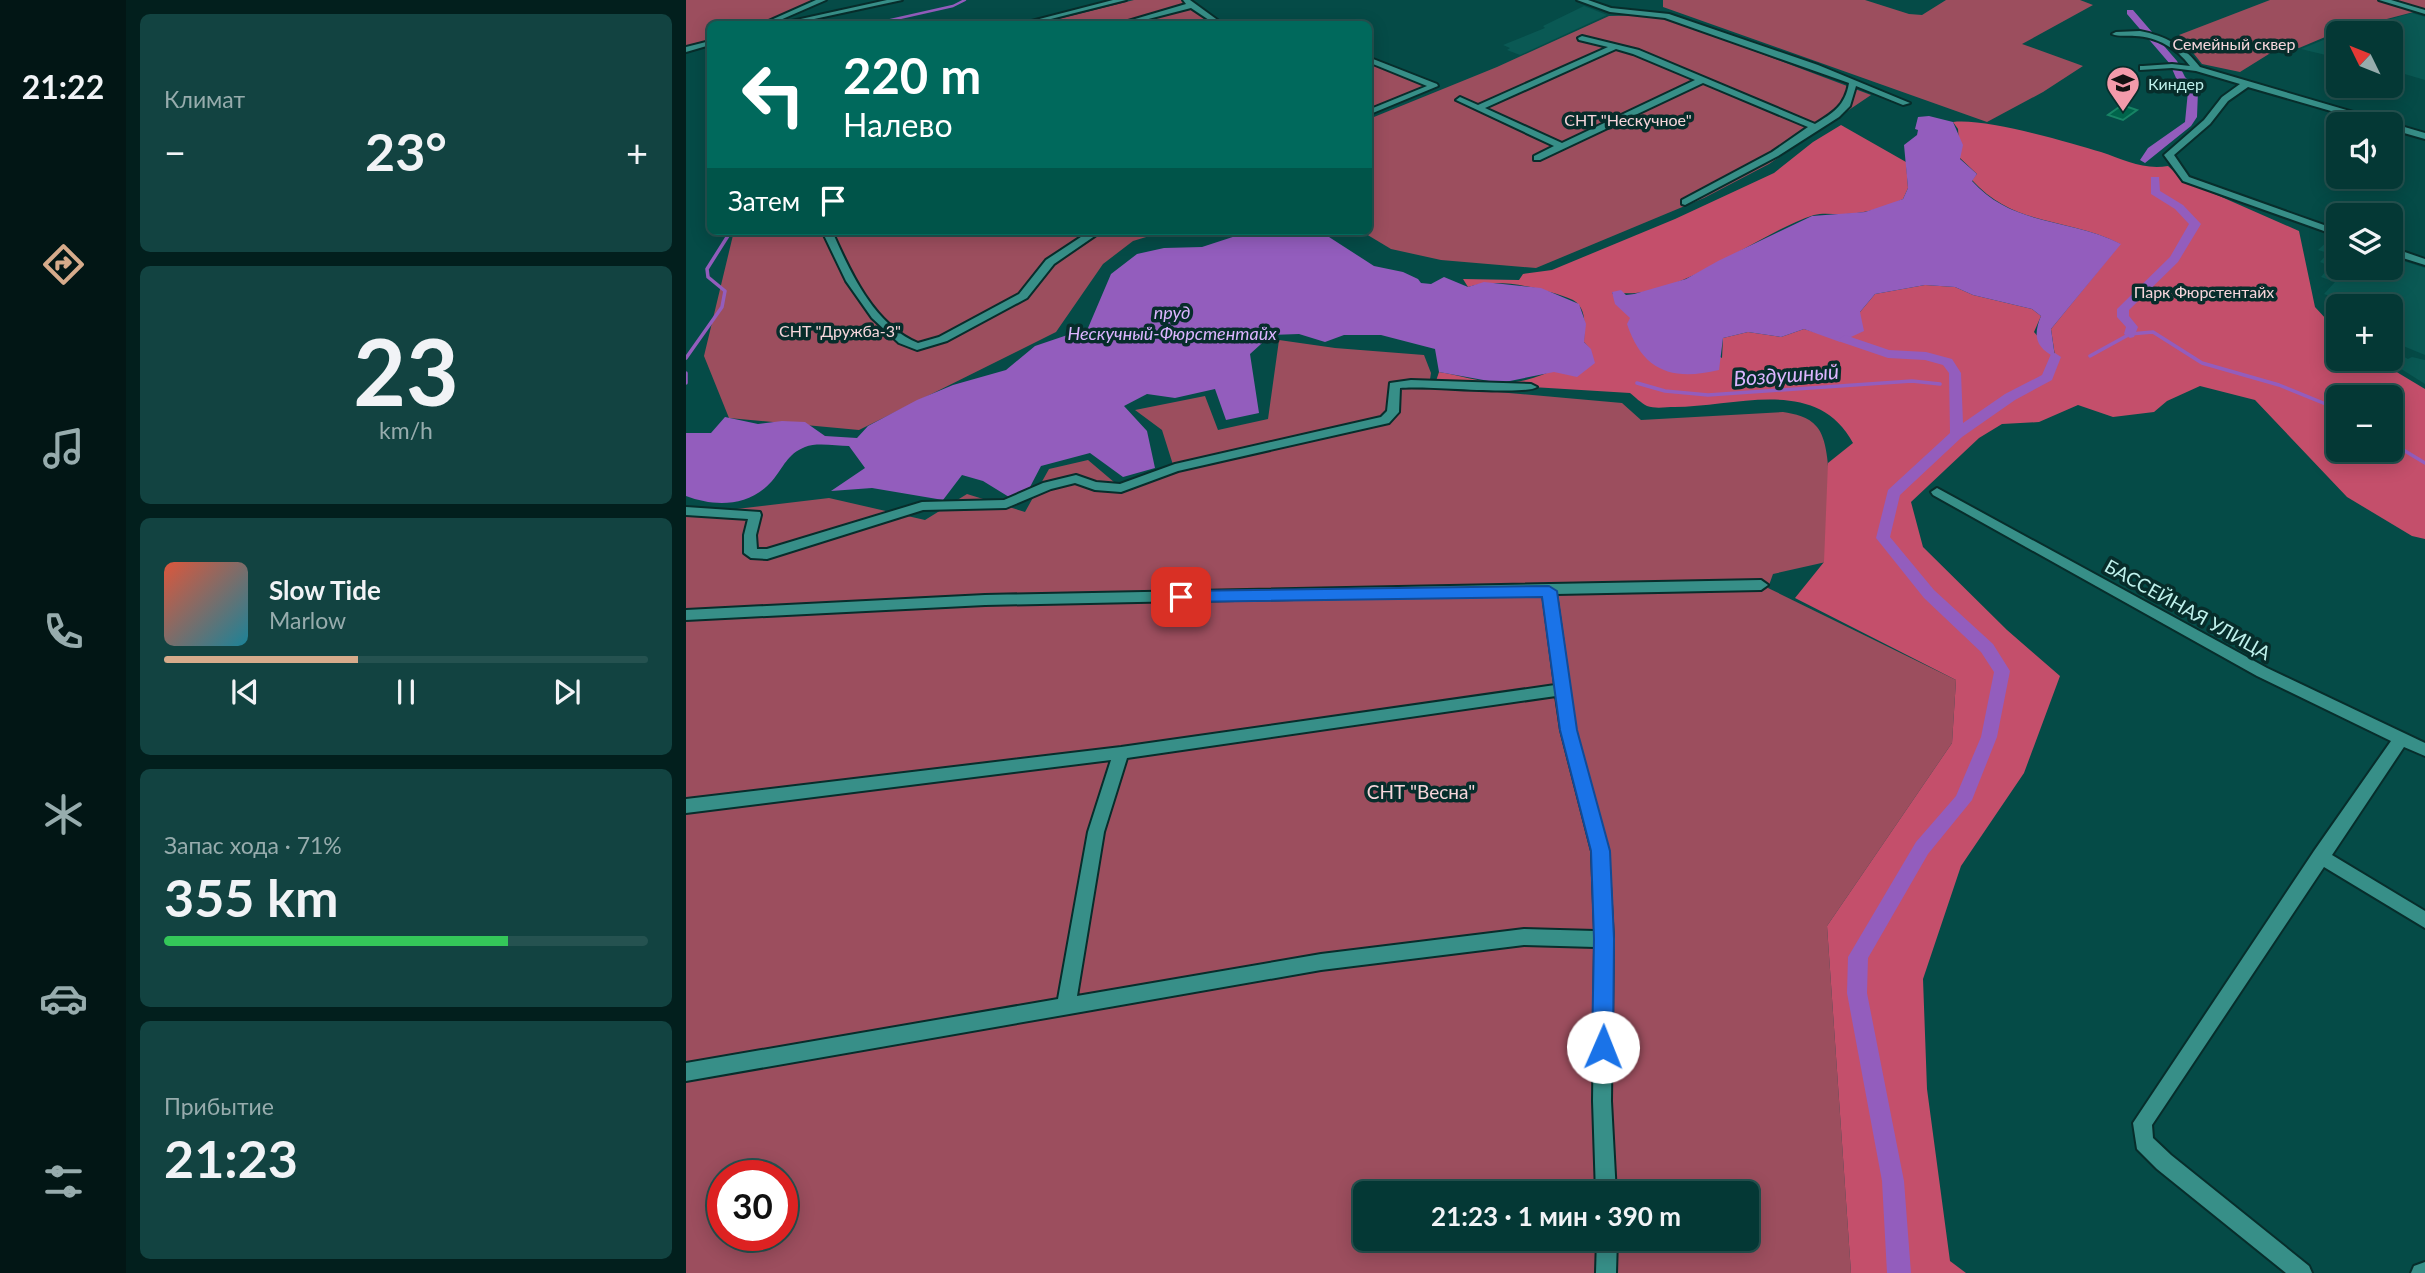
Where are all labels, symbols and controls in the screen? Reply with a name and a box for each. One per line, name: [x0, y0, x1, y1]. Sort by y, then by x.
north arrow: [2326, 21, 2403, 98]
map controls: [2326, 21, 2403, 462]
park label: Семейный сквер: [2172, 34, 2296, 53]
text: 220 m: [843, 46, 981, 104]
icon: left: [728, 49, 819, 140]
school or university icon: Киндер: [2104, 64, 2142, 113]
text: 21:22: [22, 67, 104, 106]
place label: Киндер: [2148, 74, 2204, 93]
text: Климат: [164, 85, 245, 113]
text: Налево: [843, 105, 953, 144]
park label: СНТ "Нескучное": [1564, 110, 1692, 129]
button: sound: [2326, 112, 2403, 189]
text: 23°: [365, 120, 447, 182]
text: −: [164, 129, 186, 175]
text: +: [626, 129, 648, 175]
icon: arrive: [814, 182, 852, 220]
text: Затем: [728, 185, 800, 217]
button: layers: [2326, 203, 2403, 280]
icon: directions: [39, 240, 88, 289]
park label: Парк Фюрстентайх: [2134, 282, 2274, 301]
button: +: [2326, 294, 2403, 371]
water label: пруд Нескучный-Фюрстентайх: [1067, 301, 1277, 344]
text: 23: [353, 316, 459, 425]
park label: СНТ "Дружба-3": [779, 321, 901, 340]
water label: Воздушный: [1732, 358, 1840, 390]
button: −: [2326, 385, 2403, 462]
text: km/h: [379, 416, 433, 444]
icon: music: [39, 424, 88, 473]
street label: БАССЕЙНАЯ УЛИЦА: [2101, 554, 2275, 664]
pin: [1151, 567, 1211, 627]
text: Slow Tide: [269, 574, 381, 606]
icon: arrive: [1162, 578, 1200, 616]
text: Marlow: [269, 606, 346, 634]
icon: phone: [39, 607, 88, 656]
icon: previous: [226, 673, 264, 711]
icon: pause: [387, 673, 425, 711]
icon: next: [548, 673, 586, 711]
park label: СНТ "Весна": [1367, 780, 1475, 803]
icon: climate: [39, 790, 88, 839]
text: Запас хода · 71%: [164, 831, 342, 859]
text: 355 km: [164, 866, 338, 928]
icon: car: [39, 974, 88, 1023]
position arrow: [1566, 1010, 1640, 1084]
text: Прибытие: [164, 1092, 274, 1120]
text: 21:23: [164, 1127, 298, 1189]
icon: filters: [39, 1157, 88, 1206]
speed limit sign: 30: [707, 1160, 798, 1251]
text: 21:23 · 1 мин · 390 m: [1431, 1200, 1681, 1232]

